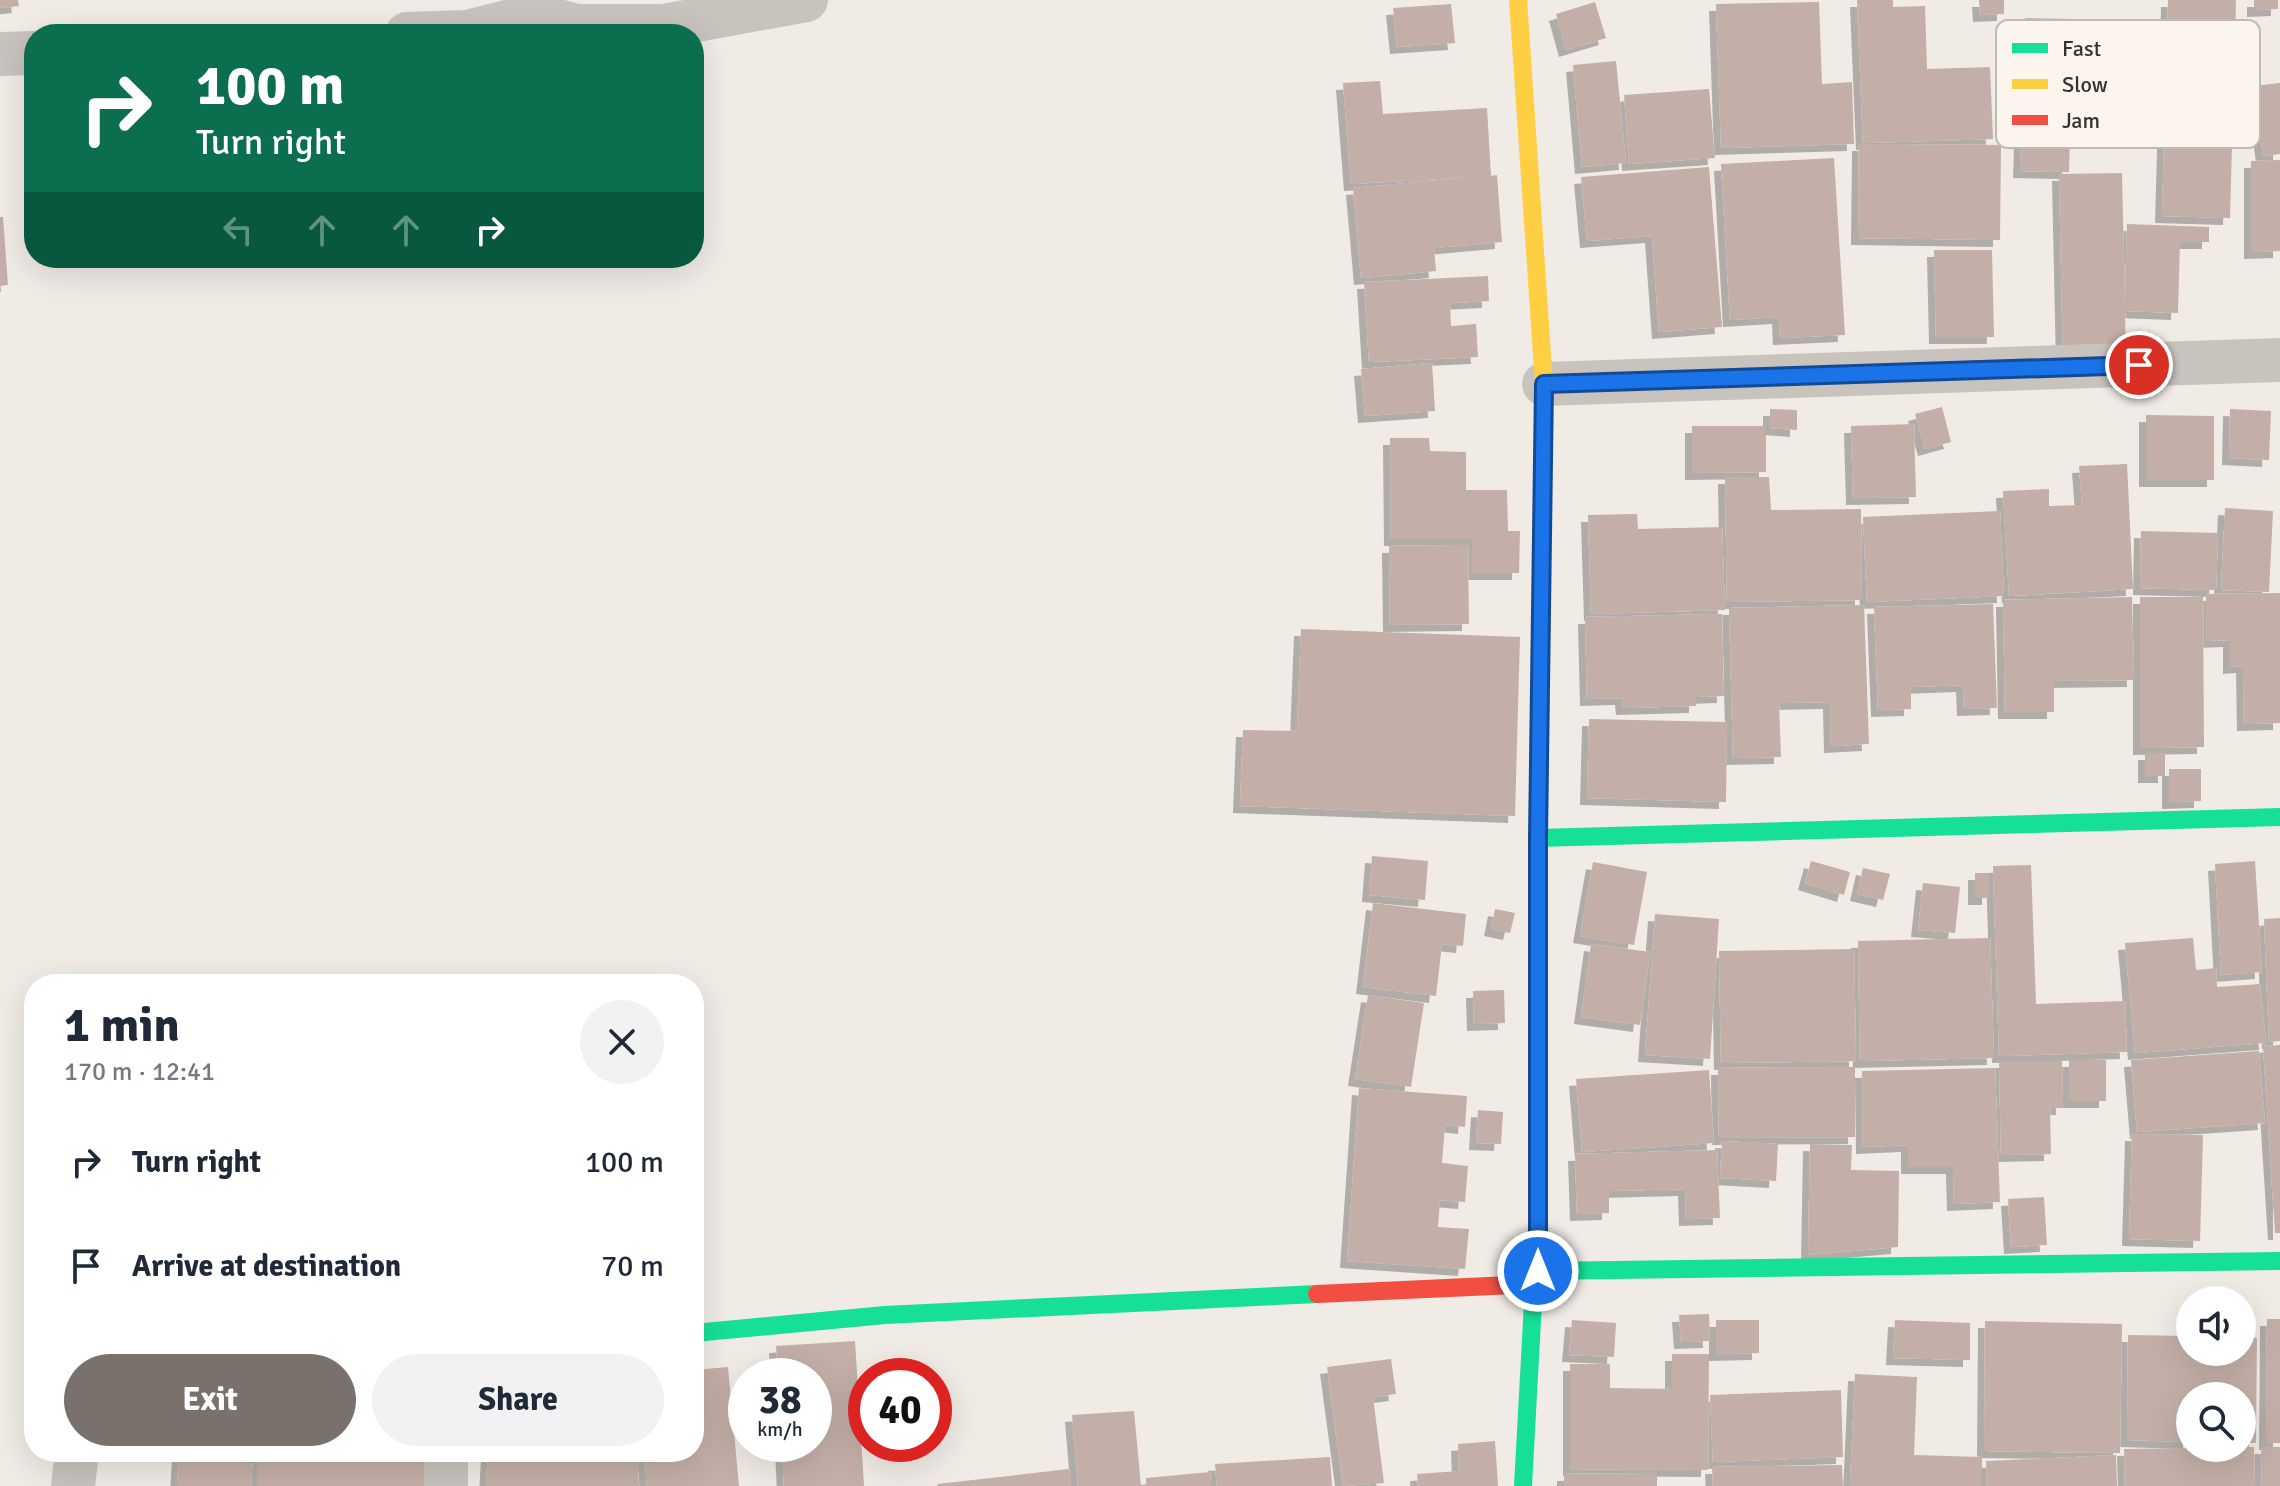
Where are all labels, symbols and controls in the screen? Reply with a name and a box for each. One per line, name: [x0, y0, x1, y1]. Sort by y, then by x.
legend: [1996, 20, 2260, 148]
text: Fast: [2062, 35, 2102, 62]
text: 100 m: [196, 51, 344, 120]
icon: right: [64, 56, 168, 160]
text: Slow: [2062, 71, 2108, 98]
text: Jam: [2062, 107, 2100, 134]
text: Turn right: [196, 120, 346, 165]
icon: left: [216, 208, 260, 252]
icon: ahead: [300, 208, 344, 252]
icon: ahead: [384, 208, 428, 252]
icon: right: [468, 208, 512, 252]
pin: [2105, 331, 2173, 399]
icon: arrive: [2117, 343, 2161, 387]
text: 1 min: [64, 996, 180, 1055]
button: close: [580, 1000, 664, 1084]
text: 170 m · 12:41: [64, 1056, 215, 1088]
icon: right: [64, 1140, 108, 1184]
text: Turn right: [132, 1144, 261, 1181]
text: 100 m: [585, 1144, 664, 1181]
position arrow: [1496, 1229, 1580, 1313]
icon: arrive: [64, 1244, 108, 1288]
text: Arrive at destination: [132, 1248, 401, 1285]
text: 70 m: [601, 1248, 664, 1285]
map controls: [2176, 1286, 2256, 1462]
button: sound: [2176, 1286, 2256, 1366]
button: Exit: [64, 1354, 356, 1446]
button: Share: [372, 1354, 664, 1446]
speed limit sign: 40: [848, 1358, 952, 1462]
text: 38: [758, 1375, 802, 1425]
button: search: [2176, 1382, 2256, 1462]
text: km/h: [757, 1417, 803, 1442]

